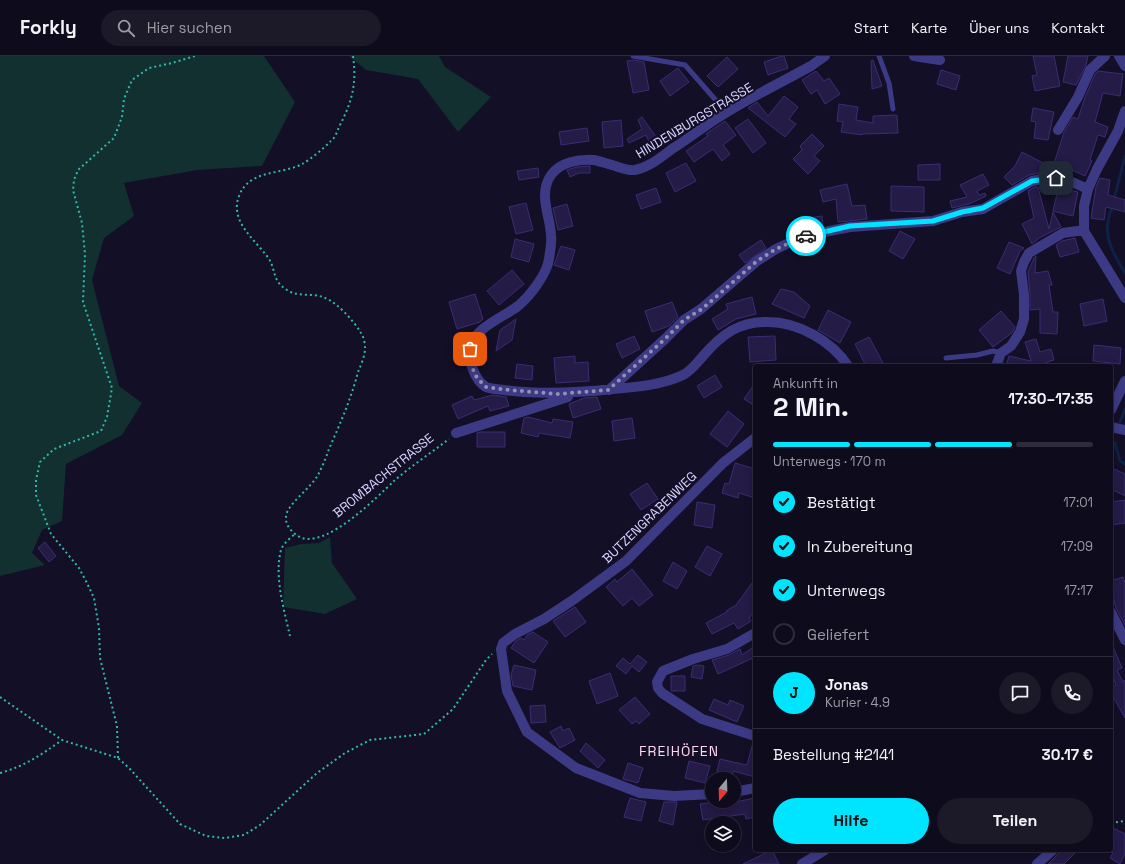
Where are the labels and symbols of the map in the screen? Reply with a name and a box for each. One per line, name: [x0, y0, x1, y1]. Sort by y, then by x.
street label: HINDENBURGSTRASSE: [633, 79, 756, 162]
pin: [1039, 161, 1073, 195]
courier: [786, 216, 826, 256]
pin: [453, 332, 487, 366]
street label: BROMBACHSTRASSE: [329, 429, 437, 521]
street label: BUTZENGRABENWEG: [598, 468, 700, 567]
district label: FREIHÖFEN: [639, 742, 719, 760]
north arrow: [705, 772, 741, 808]

